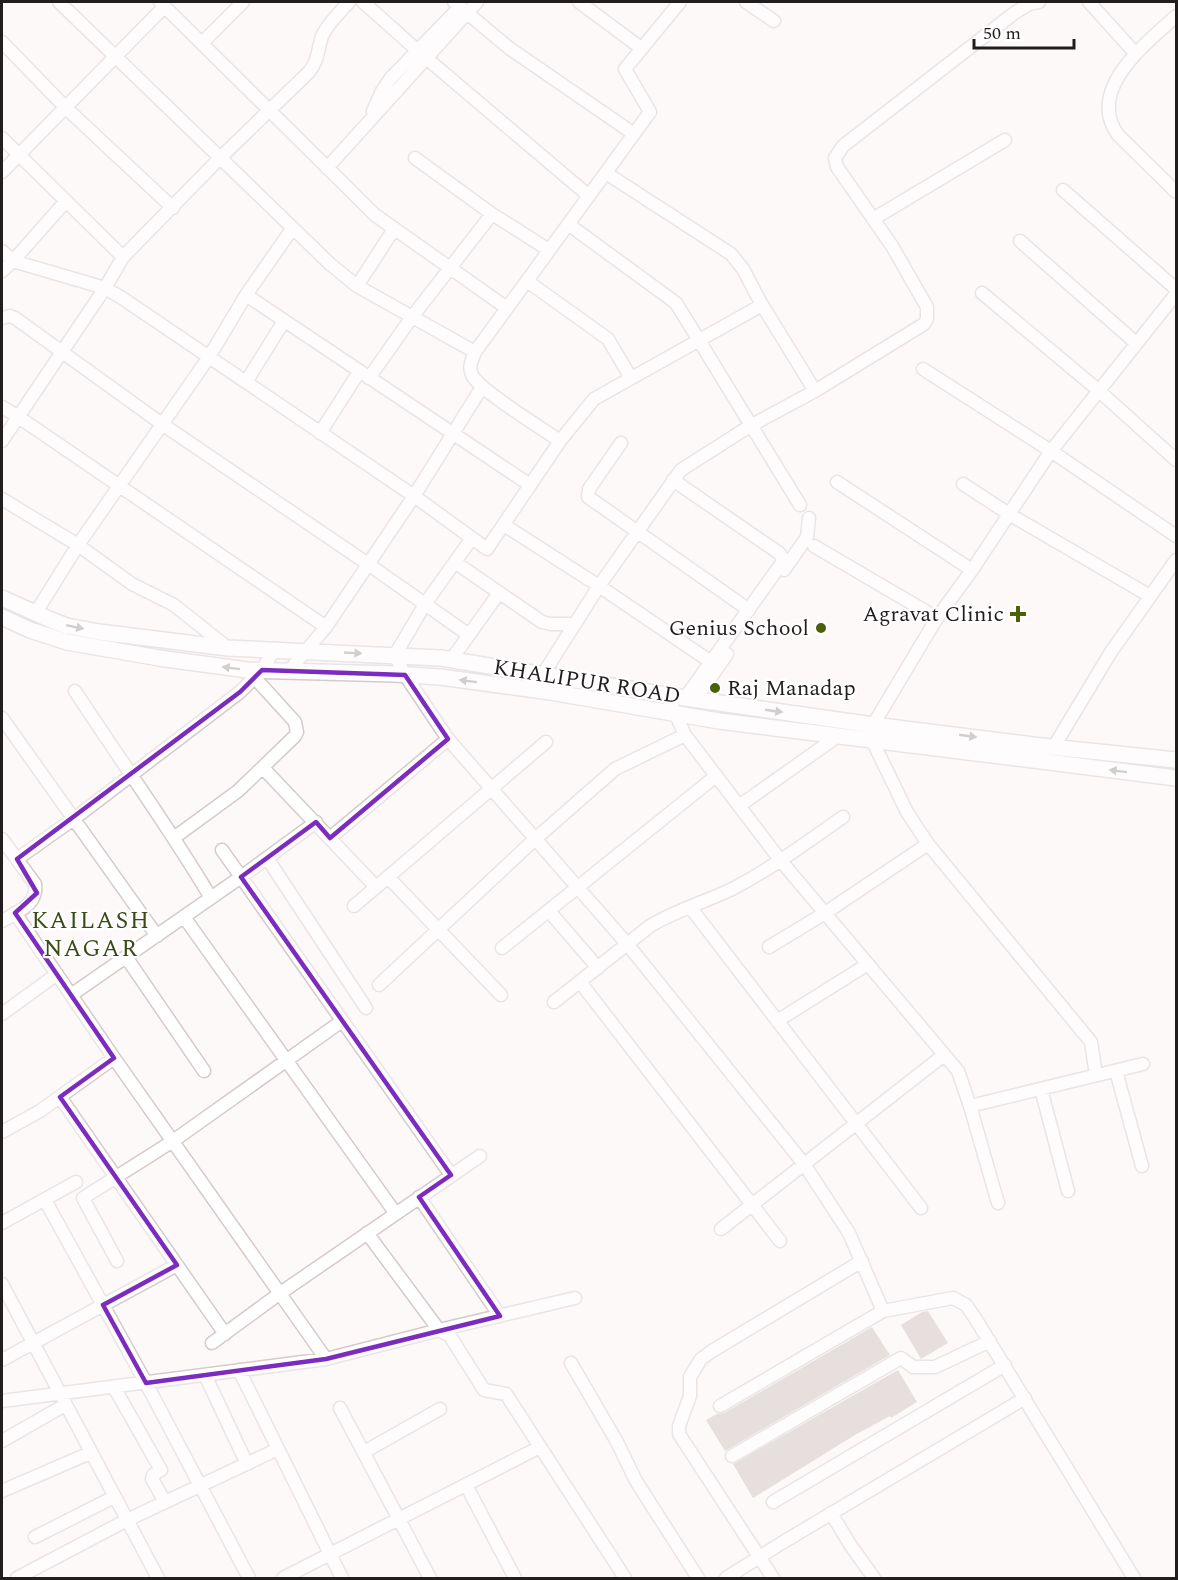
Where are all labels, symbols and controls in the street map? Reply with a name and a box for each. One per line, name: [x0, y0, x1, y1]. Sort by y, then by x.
scale bar: [974, 12, 1074, 50]
text: 50 m: [983, 20, 1021, 47]
place label: Agravat Clinic: [862, 598, 1004, 631]
marker: Agravat Clinic: [1009, 605, 1027, 623]
place label: Genius School: [669, 612, 809, 645]
marker: Genius School: [814, 621, 828, 635]
one-way arrow: [66, 623, 85, 632]
one-way arrow: [343, 649, 362, 658]
street label: KHALIPUR ROAD: [491, 651, 683, 713]
one-way arrow: [222, 663, 241, 672]
place label: Raj Manadap: [727, 672, 856, 705]
one-way arrow: [458, 676, 477, 686]
marker: Raj Manadap: [708, 681, 722, 695]
one-way arrow: [765, 706, 784, 715]
one-way arrow: [958, 732, 977, 741]
one-way arrow: [1109, 767, 1128, 776]
district label: KAILASH NAGAR: [31, 903, 151, 967]

